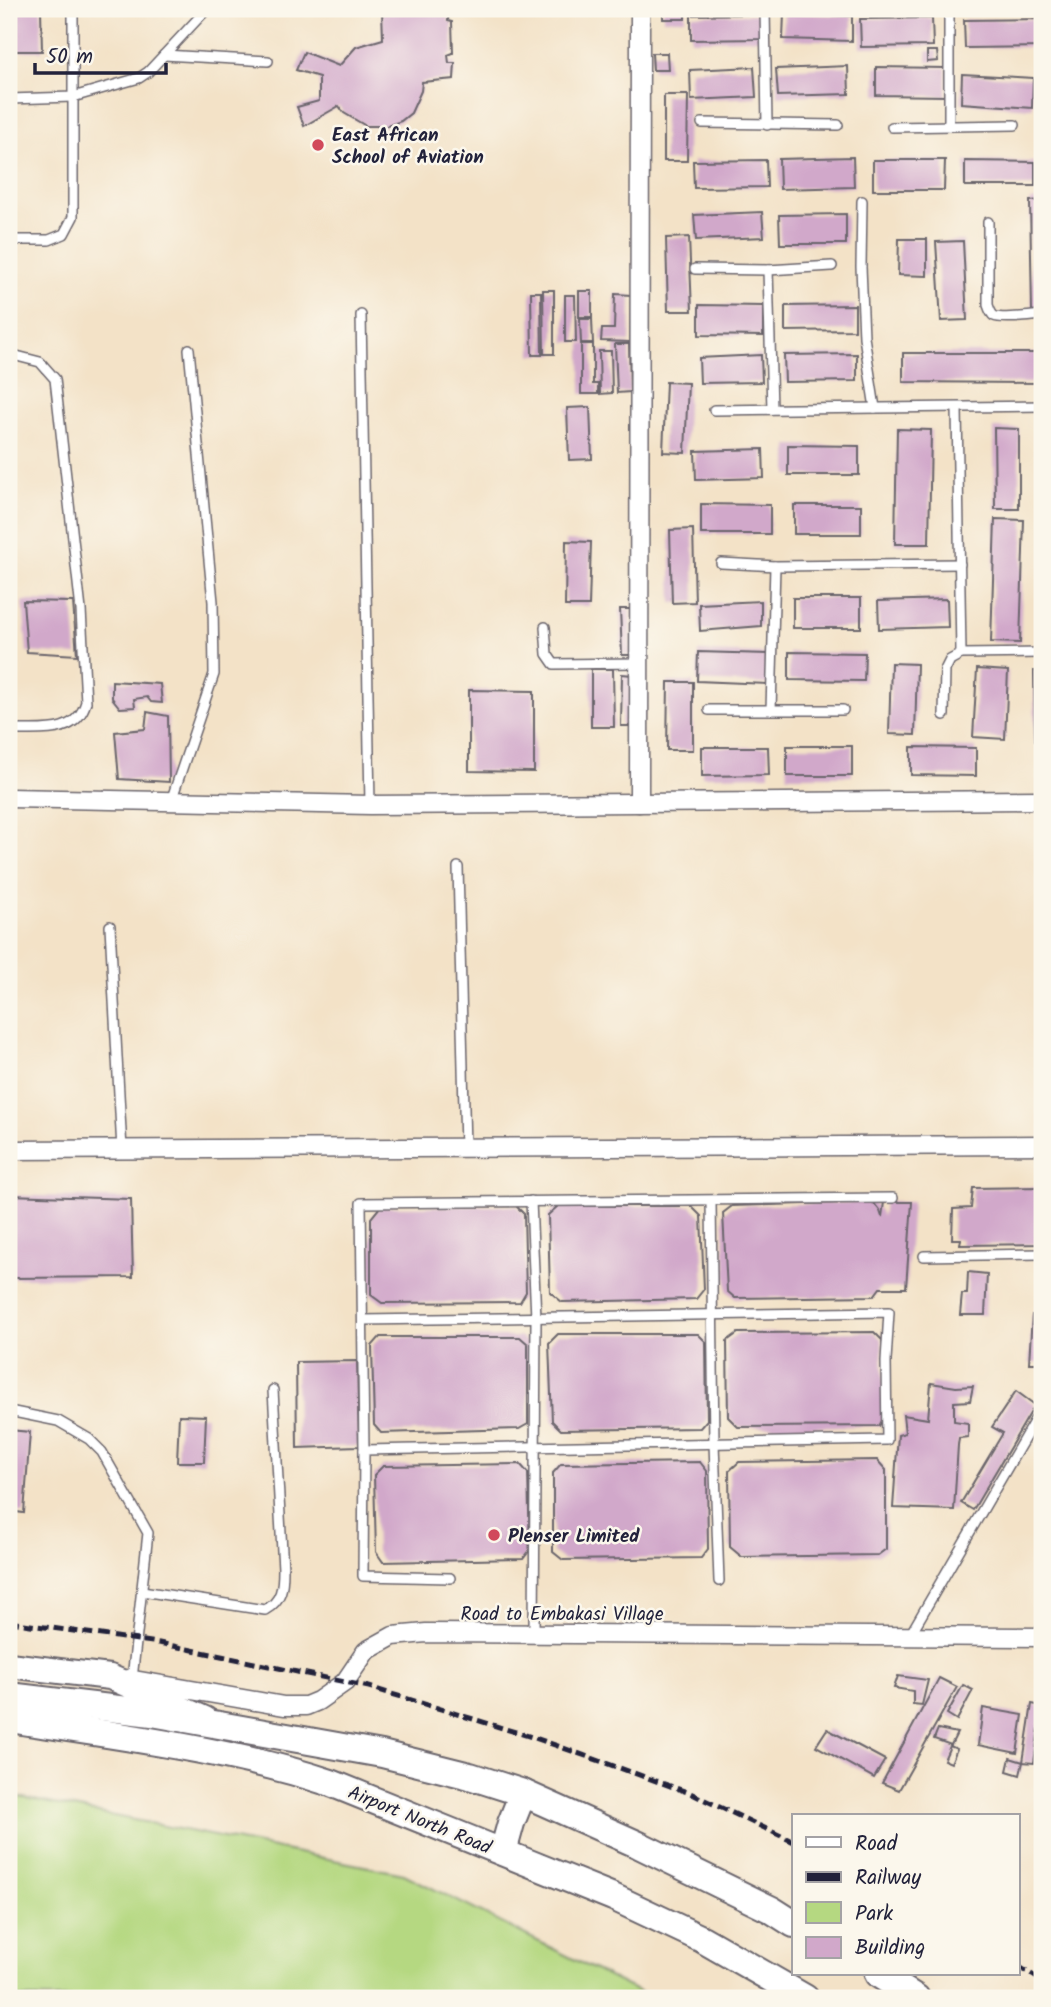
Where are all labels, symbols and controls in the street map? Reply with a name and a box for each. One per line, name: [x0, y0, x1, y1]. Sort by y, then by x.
scale bar: [35, 32, 166, 76]
text: 50 m: [46, 41, 93, 74]
place label: East African School of Aviation: [332, 121, 484, 173]
marker: East African School of Aviation: [310, 137, 326, 153]
place label: Plenser Limited: [508, 1522, 640, 1552]
marker: Plenser Limited: [486, 1527, 502, 1543]
street label: Road to Embakasi Village: [461, 1600, 664, 1630]
street label: Airport North Road: [343, 1778, 496, 1863]
legend: [792, 1814, 1020, 1976]
text: Road: [855, 1828, 898, 1861]
text: Railway: [855, 1862, 921, 1895]
text: Park: [855, 1898, 893, 1931]
text: Building: [855, 1932, 925, 1965]

